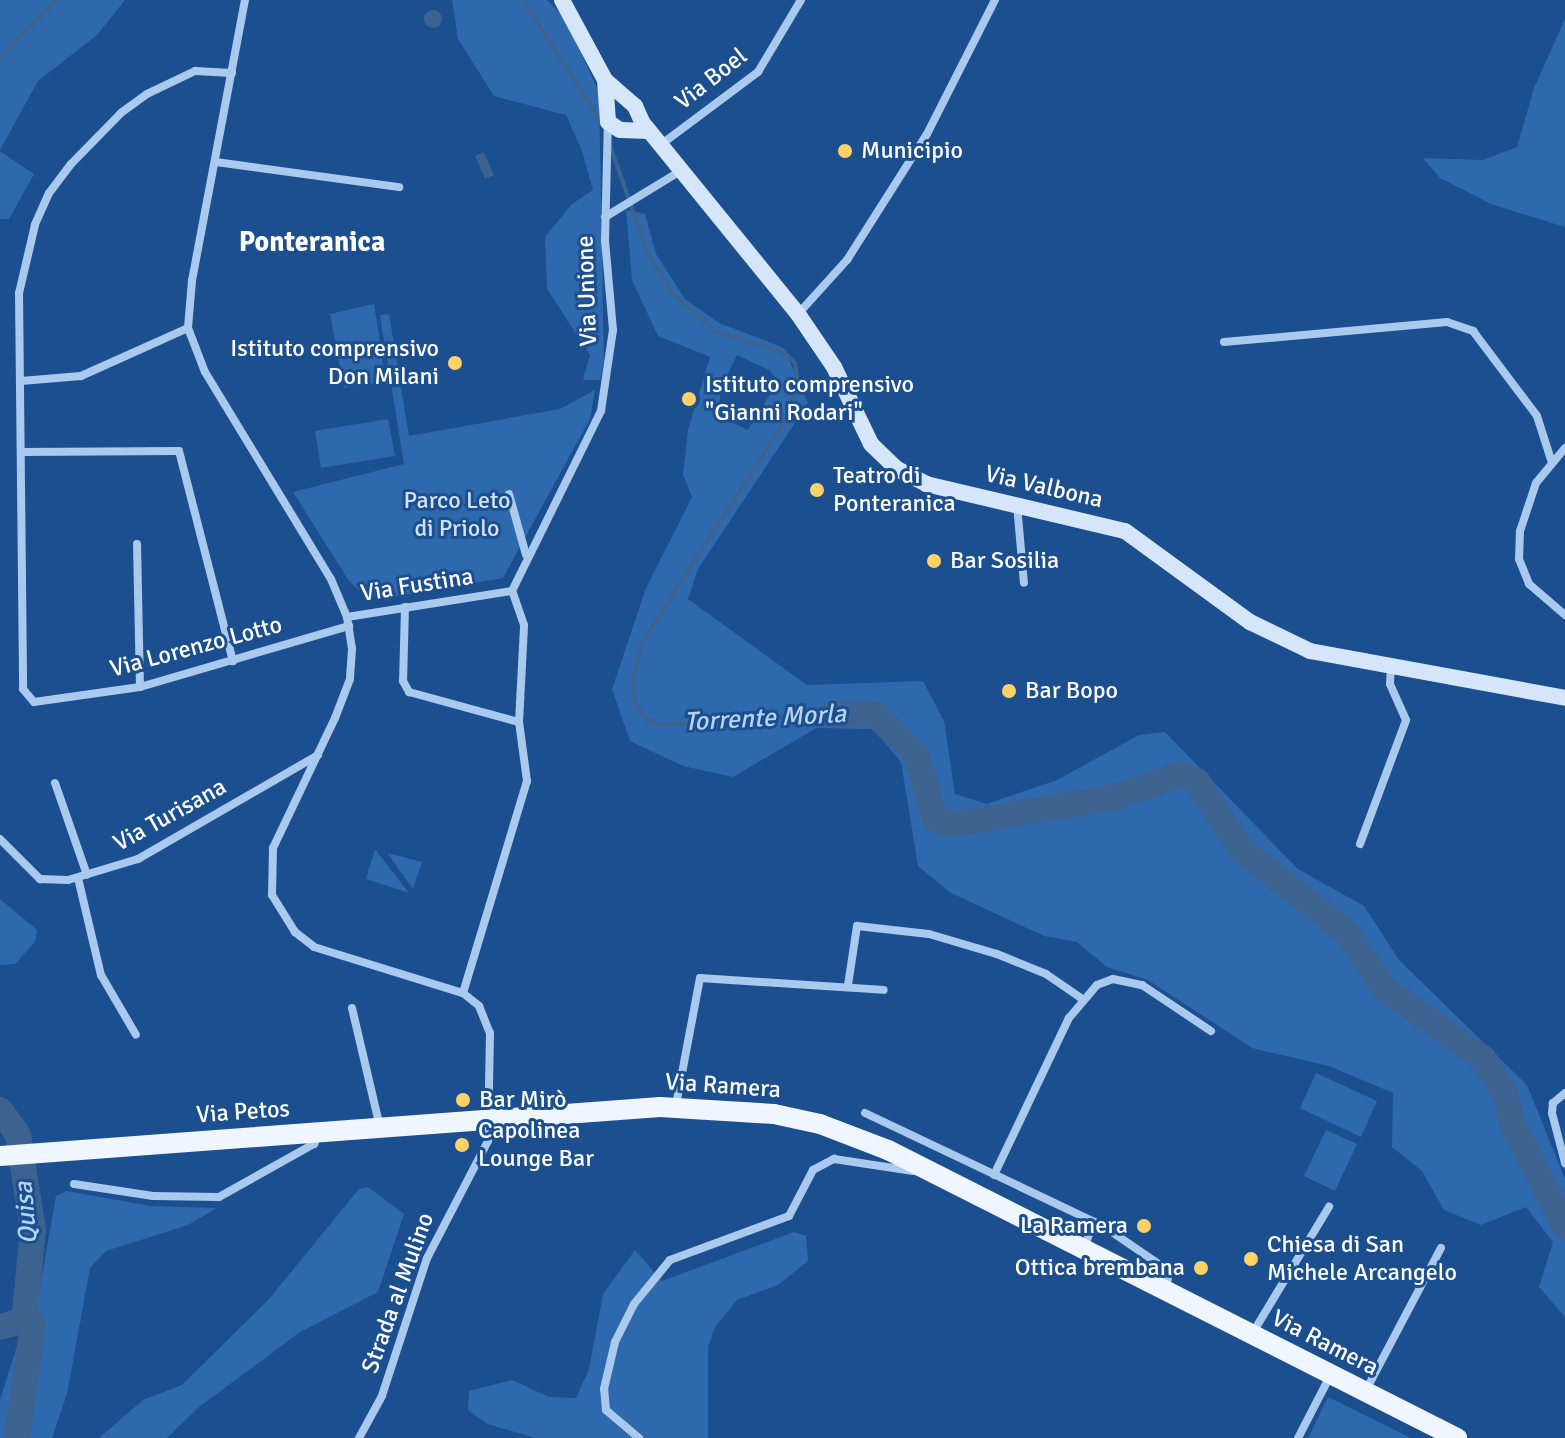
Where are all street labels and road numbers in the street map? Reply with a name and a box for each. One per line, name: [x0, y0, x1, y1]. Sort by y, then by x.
street label: Via Boel: [669, 42, 753, 116]
street label: Via Unione: [571, 235, 603, 347]
street label: Via Valbona: [982, 459, 1106, 515]
street label: Via Fustina: [359, 562, 475, 608]
street label: Via Lorenzo Lotto: [107, 610, 285, 684]
street label: Via Turisana: [109, 772, 231, 858]
street label: Via Ramera: [664, 1068, 782, 1104]
street label: Via Petos: [195, 1094, 291, 1130]
street label: Strada al Mulino: [356, 1209, 440, 1377]
street label: Via Ramera: [1267, 1304, 1383, 1382]

